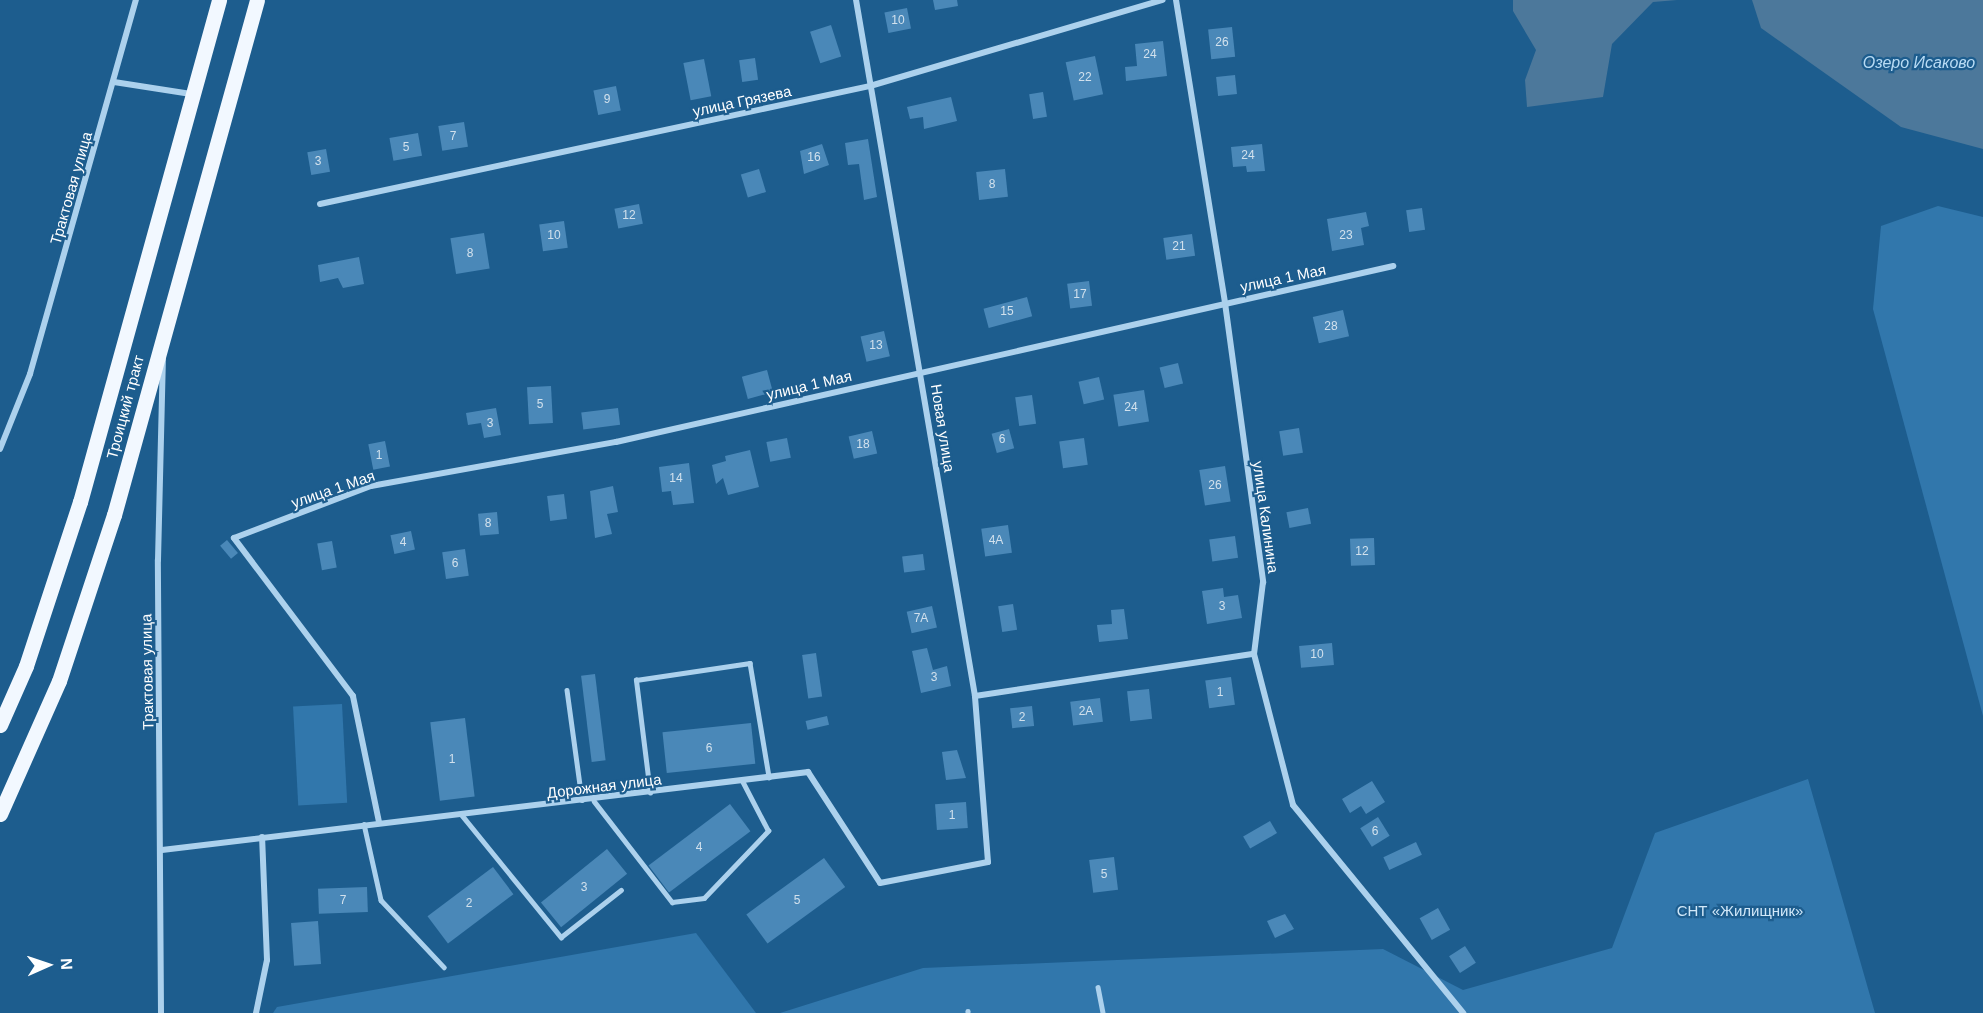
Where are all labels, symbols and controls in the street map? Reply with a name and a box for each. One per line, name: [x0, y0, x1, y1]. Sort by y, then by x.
house number: 10: [891, 14, 905, 28]
house number: 26: [1215, 36, 1229, 50]
house number: 24: [1143, 48, 1157, 62]
water label: Озеро Исаково: [1863, 53, 1975, 73]
house number: 22: [1078, 71, 1092, 85]
street label: улица Грязева: [691, 82, 793, 120]
house number: 9: [604, 93, 610, 107]
street label: Трактовая улица: [46, 130, 96, 246]
house number: 7: [450, 130, 456, 144]
house number: 5: [403, 141, 409, 155]
house number: 24: [1241, 149, 1255, 163]
house number: 16: [807, 151, 821, 165]
house number: 3: [315, 155, 321, 169]
house number: 8: [989, 178, 995, 192]
house number: 12: [622, 209, 636, 223]
house number: 10: [547, 229, 561, 243]
house number: 23: [1339, 229, 1353, 243]
house number: 21: [1172, 240, 1186, 254]
house number: 8: [467, 247, 473, 261]
street label: улица 1 Мая: [1239, 260, 1327, 296]
house number: 17: [1073, 288, 1087, 302]
house number: 15: [1000, 305, 1014, 319]
house number: 28: [1324, 320, 1338, 334]
house number: 13: [869, 339, 883, 353]
street label: Троицкий тракт: [103, 353, 147, 461]
street label: улица 1 Мая: [765, 366, 853, 404]
street label: Новая улица: [927, 383, 959, 473]
house number: 5: [537, 398, 543, 412]
house number: 24: [1124, 401, 1138, 415]
house number: 3: [487, 417, 493, 431]
house number: 6: [999, 433, 1005, 447]
house number: 18: [856, 438, 870, 452]
house number: 1: [376, 449, 382, 463]
street label: улица Калинина: [1249, 460, 1283, 574]
street label: улица 1 Мая: [289, 466, 377, 512]
house number: 14: [669, 472, 683, 486]
house number: 26: [1208, 479, 1222, 493]
house number: 8: [485, 517, 491, 531]
house number: 4А: [989, 534, 1003, 548]
house number: 4: [400, 536, 406, 550]
house number: 12: [1355, 545, 1369, 559]
house number: 6: [452, 557, 458, 571]
house number: 3: [1219, 600, 1225, 614]
house number: 7А: [914, 612, 928, 626]
street label: Трактовая улица: [137, 614, 157, 730]
house number: 10: [1310, 648, 1324, 662]
house number: 3: [931, 671, 937, 685]
house number: 1: [1217, 686, 1223, 700]
house number: 2А: [1079, 705, 1093, 719]
house number: 2: [1019, 711, 1025, 725]
house number: 6: [706, 742, 712, 756]
house number: 1: [449, 753, 455, 767]
street label: Дорожная улица: [546, 770, 662, 802]
house number: 1: [949, 809, 955, 823]
house number: 6: [1372, 825, 1378, 839]
house number: 4: [696, 841, 702, 855]
house number: 5: [1101, 868, 1107, 882]
house number: 3: [581, 881, 587, 895]
house number: 7: [340, 894, 346, 908]
house number: 5: [794, 894, 800, 908]
house number: 2: [466, 897, 472, 911]
park label: СНТ «Жилищник»: [1677, 902, 1803, 920]
north arrow: [18, 935, 78, 995]
text: N: [58, 958, 75, 970]

